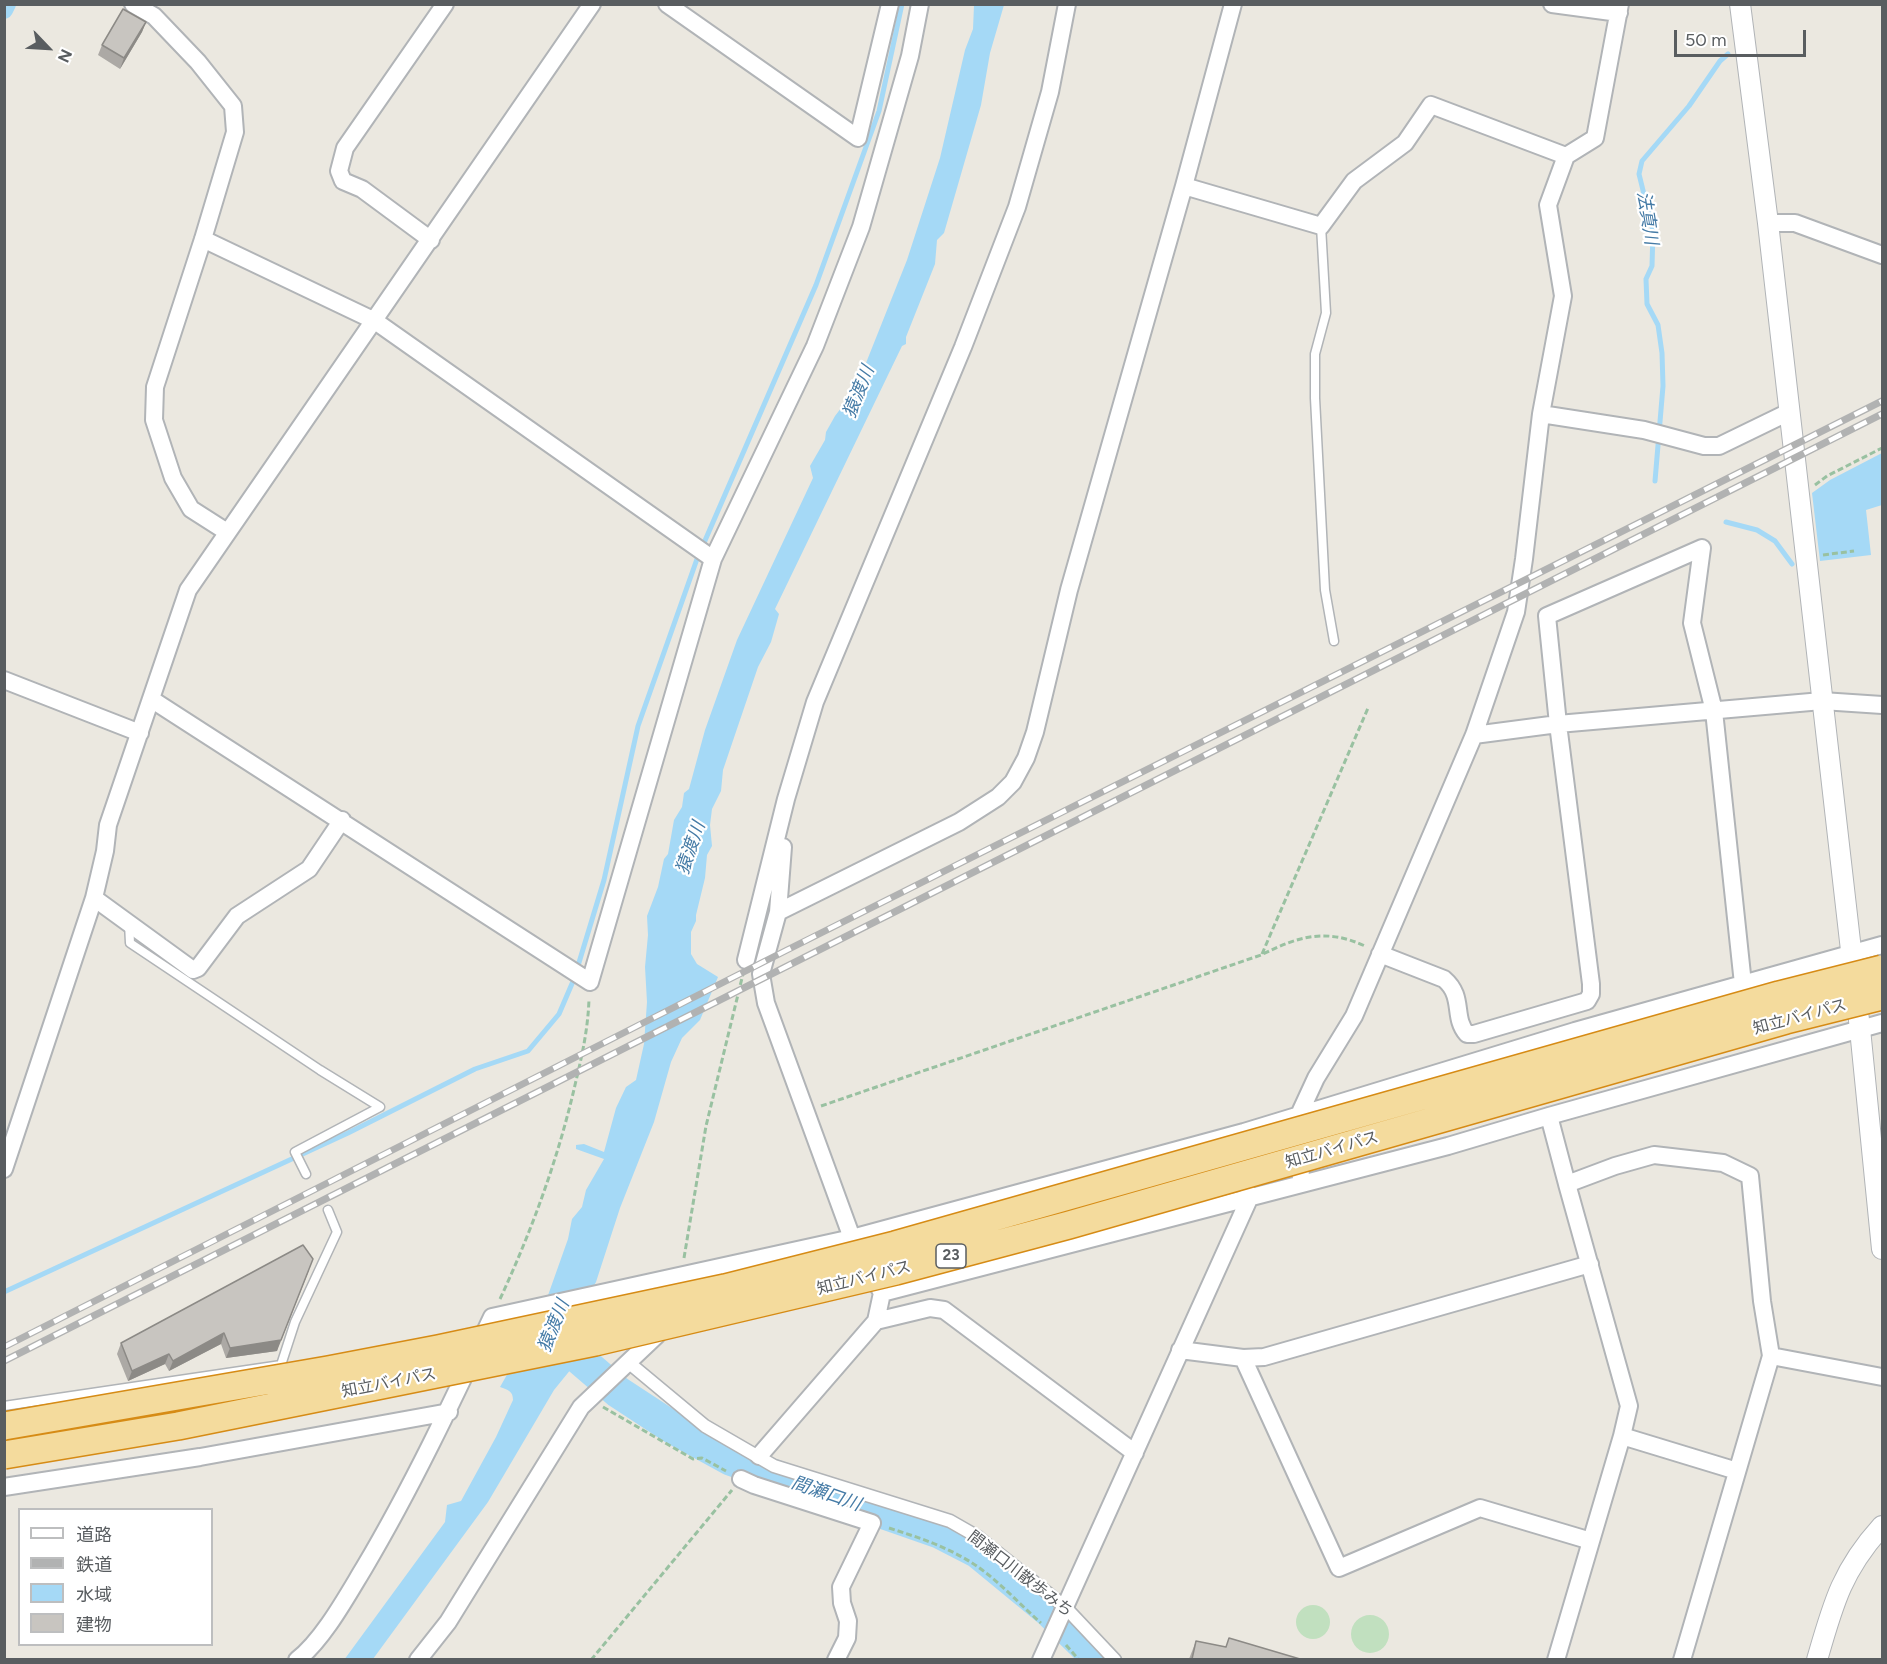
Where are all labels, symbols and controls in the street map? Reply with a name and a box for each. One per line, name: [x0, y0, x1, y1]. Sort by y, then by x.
north arrow: [18, 18, 78, 78]
scale bar: [1677, 18, 1809, 56]
text: 50 m: [1685, 29, 1727, 51]
text: N: [54, 46, 76, 65]
water label: 法真川: [1632, 190, 1662, 246]
water label: 猿渡川: [839, 363, 879, 421]
water label: 猿渡川: [672, 819, 710, 877]
street label: 知立バイパス: [1751, 995, 1849, 1039]
street label: 知立バイパス: [1283, 1128, 1381, 1172]
road number: 23: [936, 1244, 966, 1268]
street label: 知立バイパス: [815, 1257, 913, 1299]
water label: 猿渡川: [534, 1297, 574, 1355]
street label: 知立バイパス: [340, 1364, 438, 1402]
water label: 間瀬口川: [788, 1472, 864, 1516]
legend: [18, 1508, 213, 1646]
text: 道路: [76, 1524, 112, 1546]
street label: 間瀬口川散歩みち: [964, 1527, 1076, 1621]
text: 鉄道: [76, 1554, 112, 1576]
text: 水域: [76, 1584, 112, 1606]
text: 建物: [76, 1614, 112, 1636]

